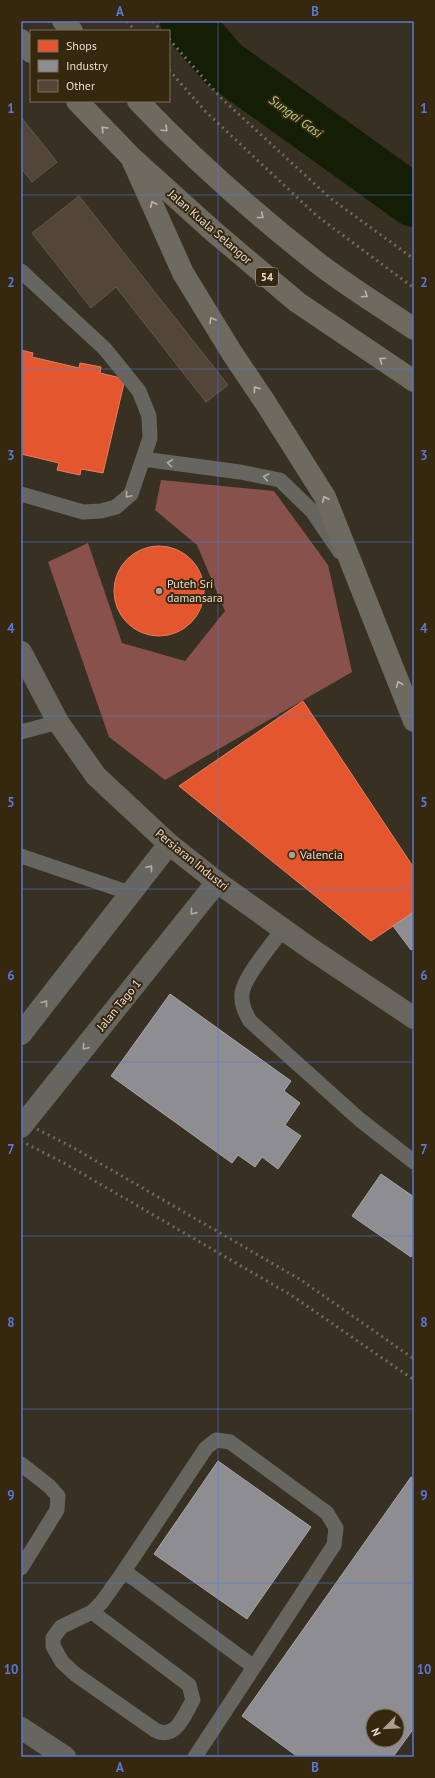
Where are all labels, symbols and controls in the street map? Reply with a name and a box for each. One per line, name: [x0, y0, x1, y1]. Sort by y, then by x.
text: A: [116, 3, 124, 20]
text: B: [311, 3, 319, 20]
legend: [30, 30, 170, 102]
text: Shops: [66, 38, 97, 53]
text: Industry: [66, 58, 108, 73]
text: Other: [66, 78, 95, 93]
water label: Sungai Gasi: [266, 91, 326, 142]
text: 1: [7, 100, 15, 117]
text: 1: [420, 100, 428, 117]
one-way arrow: [161, 124, 168, 131]
one-way arrow: [101, 126, 109, 134]
street label: Jalan Kuala Selangor: [165, 185, 255, 267]
one-way arrow: [150, 201, 158, 209]
one-way arrow: [257, 212, 264, 219]
road number: 54: [256, 268, 278, 286]
text: 2: [7, 274, 15, 291]
text: 2: [420, 274, 428, 291]
one-way arrow: [361, 290, 368, 298]
one-way arrow: [209, 317, 216, 324]
one-way arrow: [379, 357, 386, 365]
one-way arrow: [254, 386, 261, 393]
text: 3: [7, 447, 15, 464]
text: 3: [420, 447, 428, 464]
one-way arrow: [167, 459, 173, 468]
one-way arrow: [263, 474, 270, 482]
one-way arrow: [126, 490, 133, 498]
one-way arrow: [322, 496, 330, 503]
place label: Puteh Sri damansara: [167, 576, 223, 605]
marker: Puteh Sri damansara: [154, 586, 164, 596]
text: 4: [7, 620, 15, 637]
text: 4: [420, 620, 428, 637]
one-way arrow: [396, 681, 404, 688]
text: 5: [7, 794, 15, 811]
text: 5: [420, 794, 428, 811]
street label: Persiaran Industri: [153, 826, 232, 894]
place label: Valencia: [299, 847, 343, 862]
marker: Valencia: [287, 850, 297, 860]
one-way arrow: [145, 866, 152, 873]
one-way arrow: [190, 908, 197, 915]
text: 6: [7, 967, 15, 984]
text: 6: [420, 967, 428, 984]
street label: Jalan Tago 1: [93, 976, 144, 1034]
one-way arrow: [40, 1001, 47, 1008]
one-way arrow: [83, 1042, 90, 1049]
text: 7: [7, 1141, 15, 1158]
text: 7: [420, 1141, 428, 1158]
text: 8: [7, 1314, 15, 1331]
text: 8: [420, 1314, 428, 1331]
text: 9: [7, 1487, 15, 1504]
text: 9: [420, 1487, 428, 1504]
text: 10: [4, 1661, 18, 1678]
text: 10: [417, 1661, 431, 1678]
north arrow: [365, 1708, 405, 1748]
text: N: [368, 1726, 384, 1738]
text: A: [116, 1759, 124, 1776]
text: B: [311, 1759, 319, 1776]

